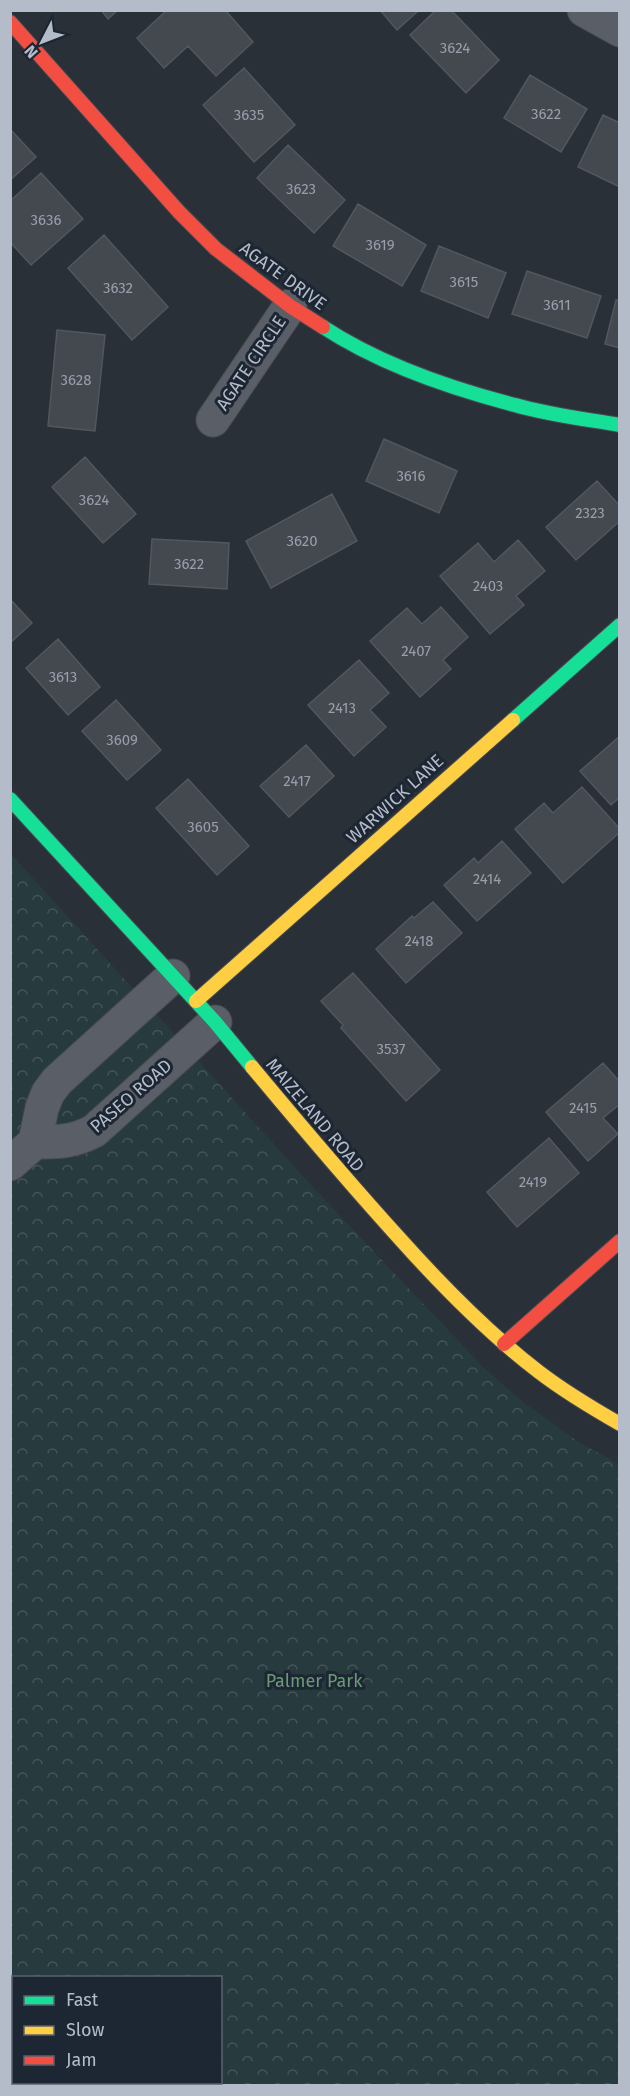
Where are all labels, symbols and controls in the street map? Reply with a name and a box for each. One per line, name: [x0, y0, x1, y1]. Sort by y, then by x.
north arrow: [12, 12, 72, 72]
house number: 3624: [440, 39, 470, 57]
text: N: [21, 41, 42, 62]
house number: 3622: [531, 105, 561, 123]
house number: 3635: [234, 106, 264, 124]
house number: 3623: [286, 180, 316, 198]
house number: 3636: [31, 211, 61, 229]
house number: 3619: [365, 236, 395, 254]
street label: AGATE DRIVE: [235, 237, 331, 315]
house number: 3615: [450, 273, 478, 291]
house number: 3632: [103, 279, 133, 297]
house number: 3611: [543, 296, 571, 314]
street label: AGATE CIRCLE: [211, 311, 291, 415]
house number: 3628: [61, 371, 92, 389]
house number: 3616: [396, 467, 426, 485]
house number: 3624: [79, 491, 109, 509]
house number: 2323: [575, 504, 605, 522]
house number: 3620: [286, 532, 318, 550]
house number: 3622: [174, 555, 204, 573]
house number: 2403: [473, 577, 503, 595]
house number: 2407: [401, 642, 431, 660]
house number: 3613: [49, 668, 77, 686]
house number: 2413: [328, 699, 356, 717]
house number: 3609: [106, 731, 138, 749]
street label: WARWICK LANE: [342, 750, 448, 848]
house number: 2417: [283, 772, 311, 790]
house number: 3605: [187, 818, 219, 836]
house number: 2414: [473, 870, 501, 888]
house number: 2418: [405, 932, 433, 950]
house number: 3537: [377, 1040, 406, 1058]
street label: MAIZELAND ROAD: [261, 1054, 369, 1176]
street label: PASEO ROAD: [86, 1055, 176, 1137]
house number: 2415: [569, 1099, 597, 1117]
house number: 2419: [519, 1173, 547, 1191]
park label: Palmer Park: [266, 1670, 363, 1692]
legend: [12, 1976, 222, 2084]
text: Fast: [66, 1989, 99, 2011]
text: Slow: [66, 2019, 105, 2041]
text: Jam: [66, 2049, 97, 2071]

